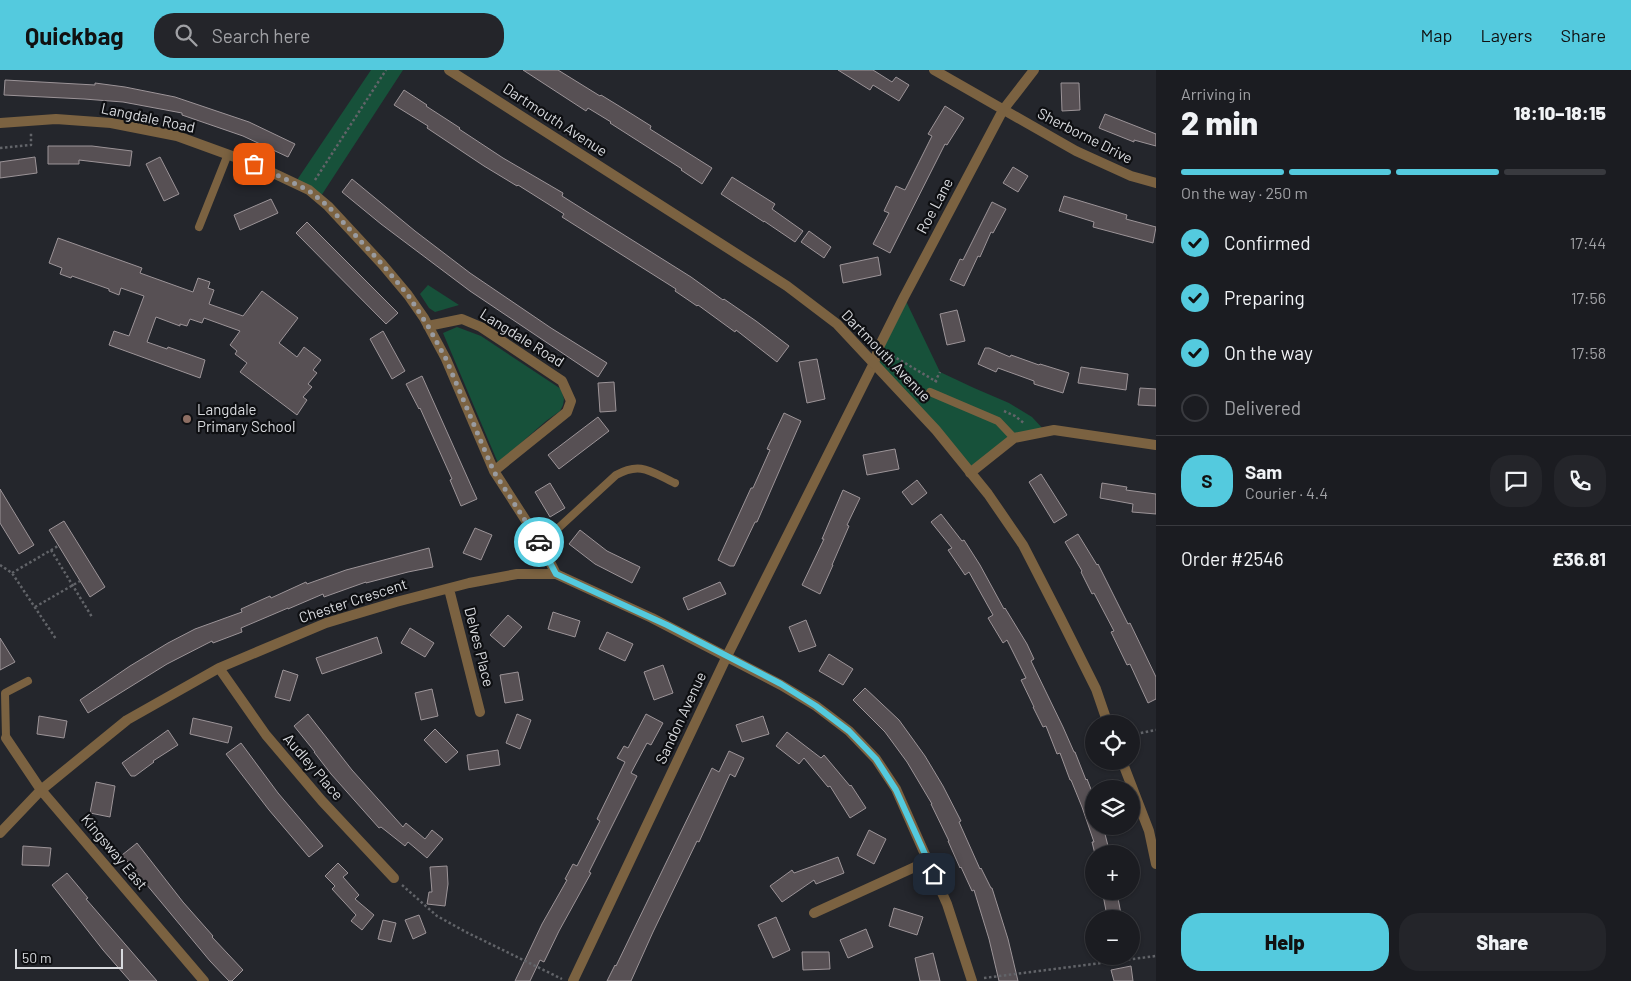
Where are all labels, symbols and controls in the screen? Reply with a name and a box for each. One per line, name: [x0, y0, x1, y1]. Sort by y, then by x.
search box: [154, 13, 504, 58]
text: Quickbag: [25, 21, 124, 50]
icon: search: [172, 21, 200, 49]
text: Search here: [212, 24, 310, 47]
text: Map: [1420, 24, 1452, 46]
text: Layers: [1480, 24, 1533, 46]
text: Share: [1561, 24, 1606, 46]
street label: Dartmouth Avenue: [500, 79, 611, 160]
text: Arriving in: [1181, 84, 1251, 103]
street label: Langdale Road: [100, 98, 197, 136]
text: 18:10–18:15: [1514, 101, 1606, 124]
street label: Sherborne Drive: [1035, 103, 1136, 167]
text: 2 min: [1181, 103, 1258, 141]
pin: [233, 143, 275, 185]
icon: bag: [240, 150, 268, 178]
street label: Roe Lane: [912, 175, 956, 236]
text: On the way · 250 m: [1181, 183, 1308, 202]
icon: check: [1181, 229, 1209, 257]
text: Confirmed: [1224, 231, 1311, 254]
text: 17:44: [1570, 233, 1606, 252]
icon: check: [1181, 284, 1209, 312]
text: Preparing: [1224, 286, 1305, 309]
text: 17:56: [1571, 288, 1606, 307]
street label: Langdale Road: [477, 304, 568, 370]
street label: Dartmouth Avenue: [838, 306, 935, 405]
icon: check: [1181, 339, 1209, 367]
text: On the way: [1224, 341, 1313, 364]
text: 17:58: [1571, 343, 1606, 362]
text: Delivered: [1224, 396, 1301, 419]
place label: Langdale Primary School: [197, 400, 295, 435]
marker: Langdale Primary School: [181, 413, 193, 425]
button: chat: [1490, 455, 1542, 507]
button: phone: [1554, 455, 1606, 507]
text: Sam: [1245, 460, 1282, 483]
text: S: [1201, 469, 1213, 492]
text: Courier · 4.4: [1245, 483, 1328, 502]
courier: [514, 517, 564, 567]
icon: car: [525, 528, 553, 556]
text: Order #2546: [1181, 547, 1284, 570]
text: £36.81: [1552, 547, 1606, 570]
street label: Chester Crescent: [296, 574, 409, 626]
street label: Delves Place: [461, 605, 499, 688]
street label: Sandon Avenue: [651, 669, 709, 766]
map controls: [1085, 715, 1140, 965]
button: locate: [1085, 715, 1140, 770]
street label: Audley Place: [280, 729, 348, 803]
button: layers: [1085, 780, 1140, 835]
street label: Kingsway East: [78, 810, 152, 893]
button: +: [1085, 845, 1140, 900]
pin: [913, 853, 955, 895]
icon: home: [920, 860, 948, 888]
button: −: [1085, 910, 1140, 965]
button: Help: [1181, 913, 1389, 971]
button: Share: [1399, 913, 1606, 971]
scale bar: [15, 946, 122, 969]
text: 50 m: [22, 949, 51, 966]

